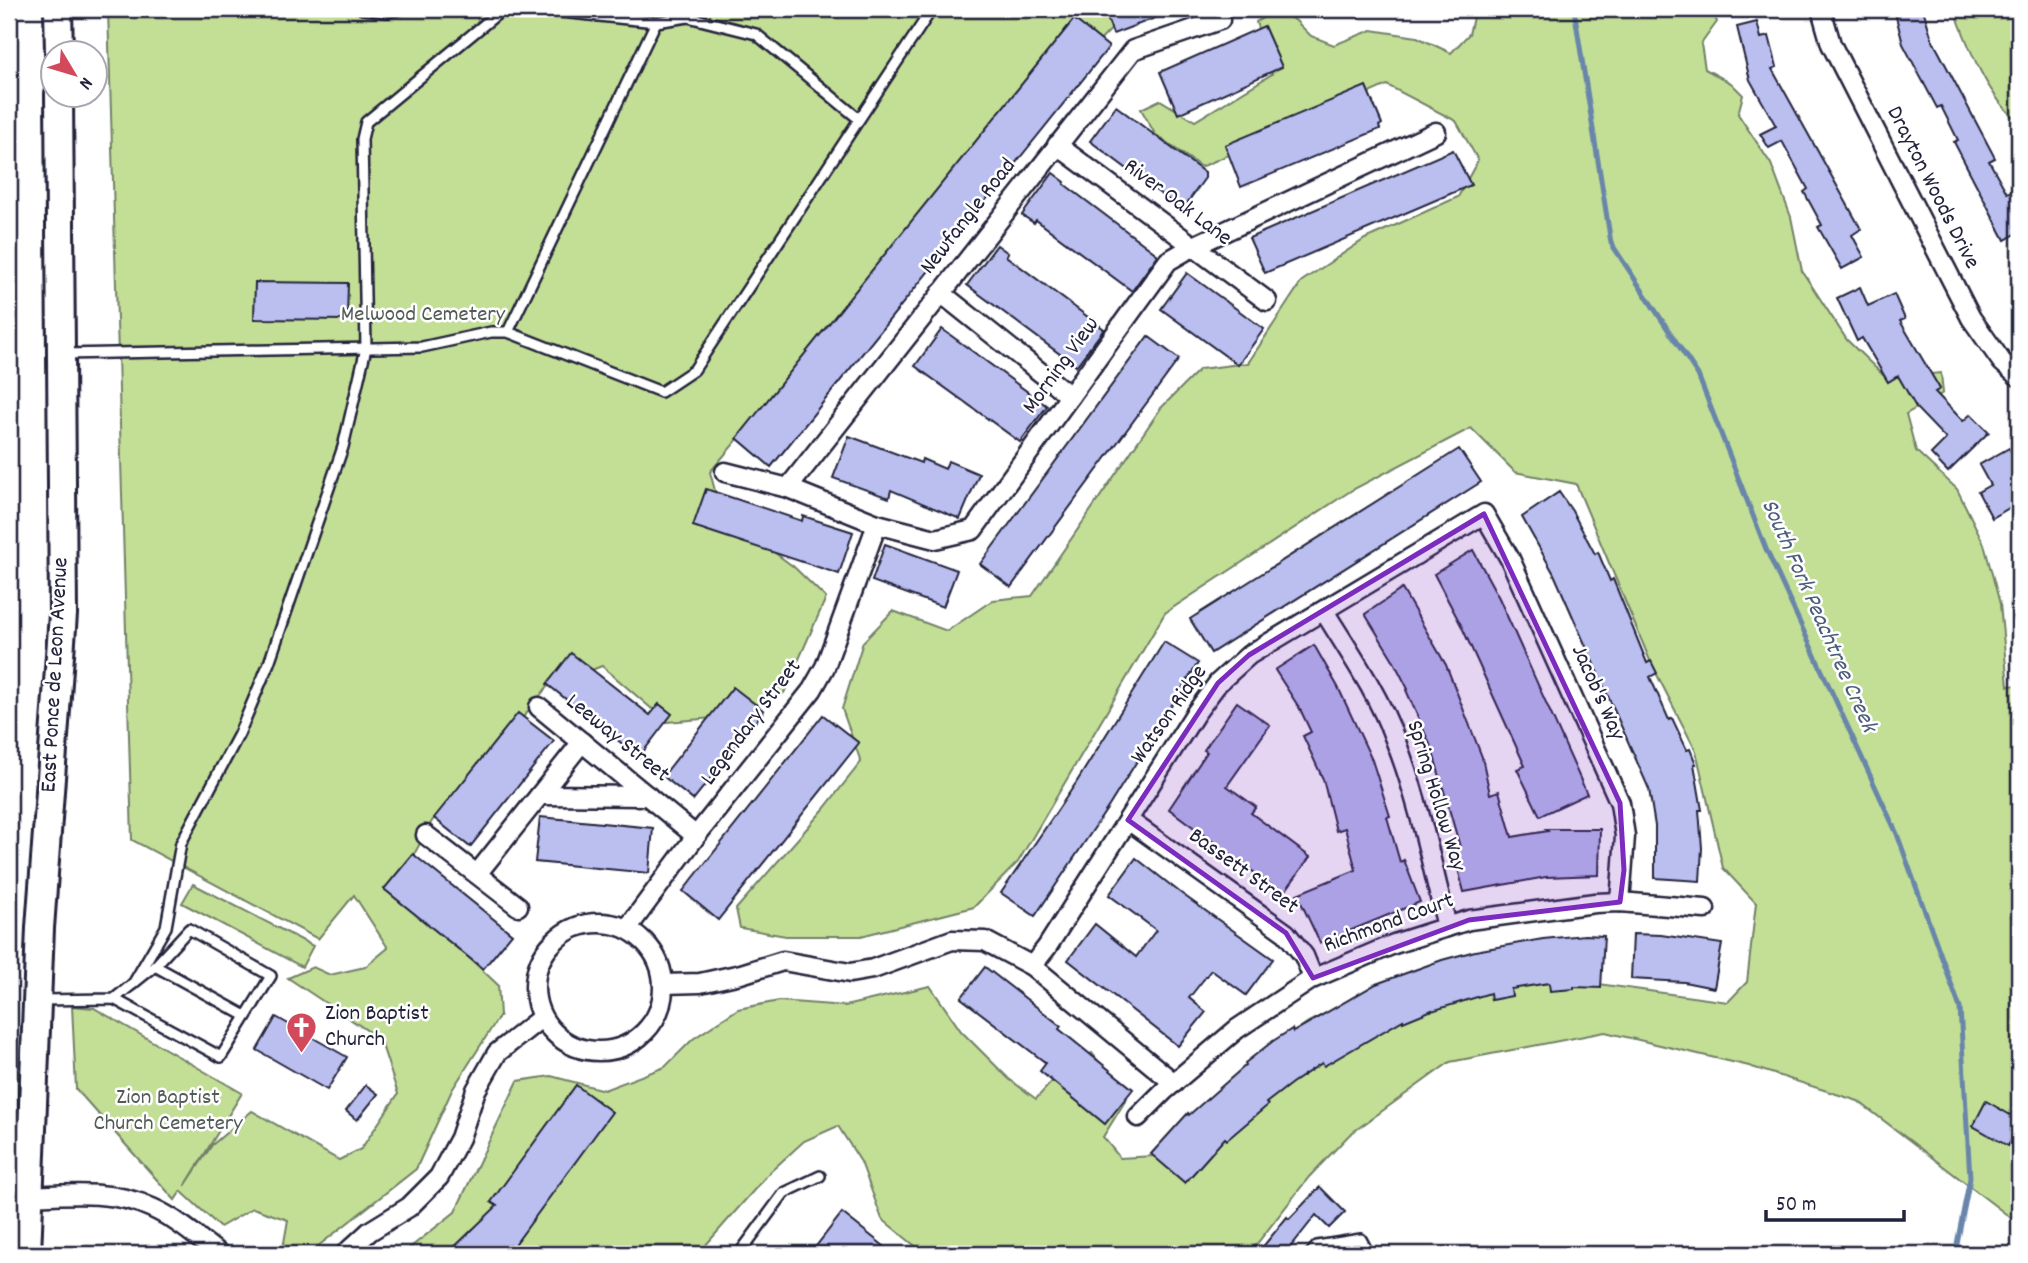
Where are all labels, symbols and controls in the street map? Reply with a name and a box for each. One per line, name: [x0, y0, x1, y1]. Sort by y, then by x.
north arrow: [38, 38, 108, 108]
text: N: [71, 70, 98, 94]
street label: Drayton Woods Drive: [1877, 101, 1987, 275]
street label: River Oak Lane: [1116, 151, 1238, 255]
street label: Newfangle Road: [913, 152, 1025, 282]
park label: Melwood Cemetery: [341, 299, 506, 332]
street label: Morning View: [1015, 310, 1109, 422]
water label: South Fork Peachtree Creek: [1751, 494, 1886, 740]
street label: East Ponce de Leon Avenue: [33, 557, 79, 793]
street label: Jacob's Way: [1561, 640, 1633, 747]
street label: Legendary Street: [693, 653, 811, 793]
street label: Watson Ridge: [1124, 659, 1216, 771]
street label: Leeway Street: [558, 687, 676, 791]
street label: Spring Hollow Way: [1396, 717, 1474, 876]
street label: Bassett Street: [1181, 821, 1305, 923]
street label: Richmond Court: [1319, 885, 1459, 963]
place label: Zion Baptist Church: [325, 998, 429, 1057]
church icon: Zion Baptist Church: [285, 1010, 319, 1054]
park label: Zion Baptist Church Cemetery: [93, 1082, 243, 1141]
scale bar: [1766, 1179, 1904, 1223]
text: 50 m: [1776, 1191, 1816, 1221]

